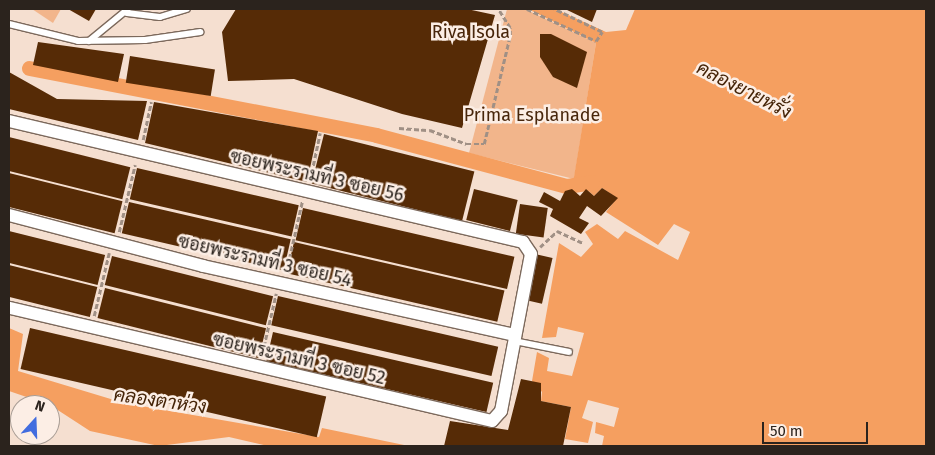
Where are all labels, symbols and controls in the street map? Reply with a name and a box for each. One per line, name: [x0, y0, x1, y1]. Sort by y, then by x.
park label: Riva Isola: [432, 21, 510, 43]
water label: คลองยายหรั่ง: [693, 56, 795, 124]
park label: Prima Esplanade: [464, 104, 600, 126]
street label: ซอยพระรามที่ 3 ซอย 56: [228, 146, 406, 206]
street label: ซอยพระรามที่ 3 ซอย 54: [176, 231, 354, 291]
street label: ซอยพระรามที่ 3 ซอย 52: [211, 329, 387, 389]
water label: คลองตาห่วง: [112, 383, 208, 419]
north arrow: [10, 395, 60, 445]
text: N: [33, 397, 47, 416]
scale bar: [765, 412, 871, 444]
text: 50 m: [770, 422, 803, 440]

